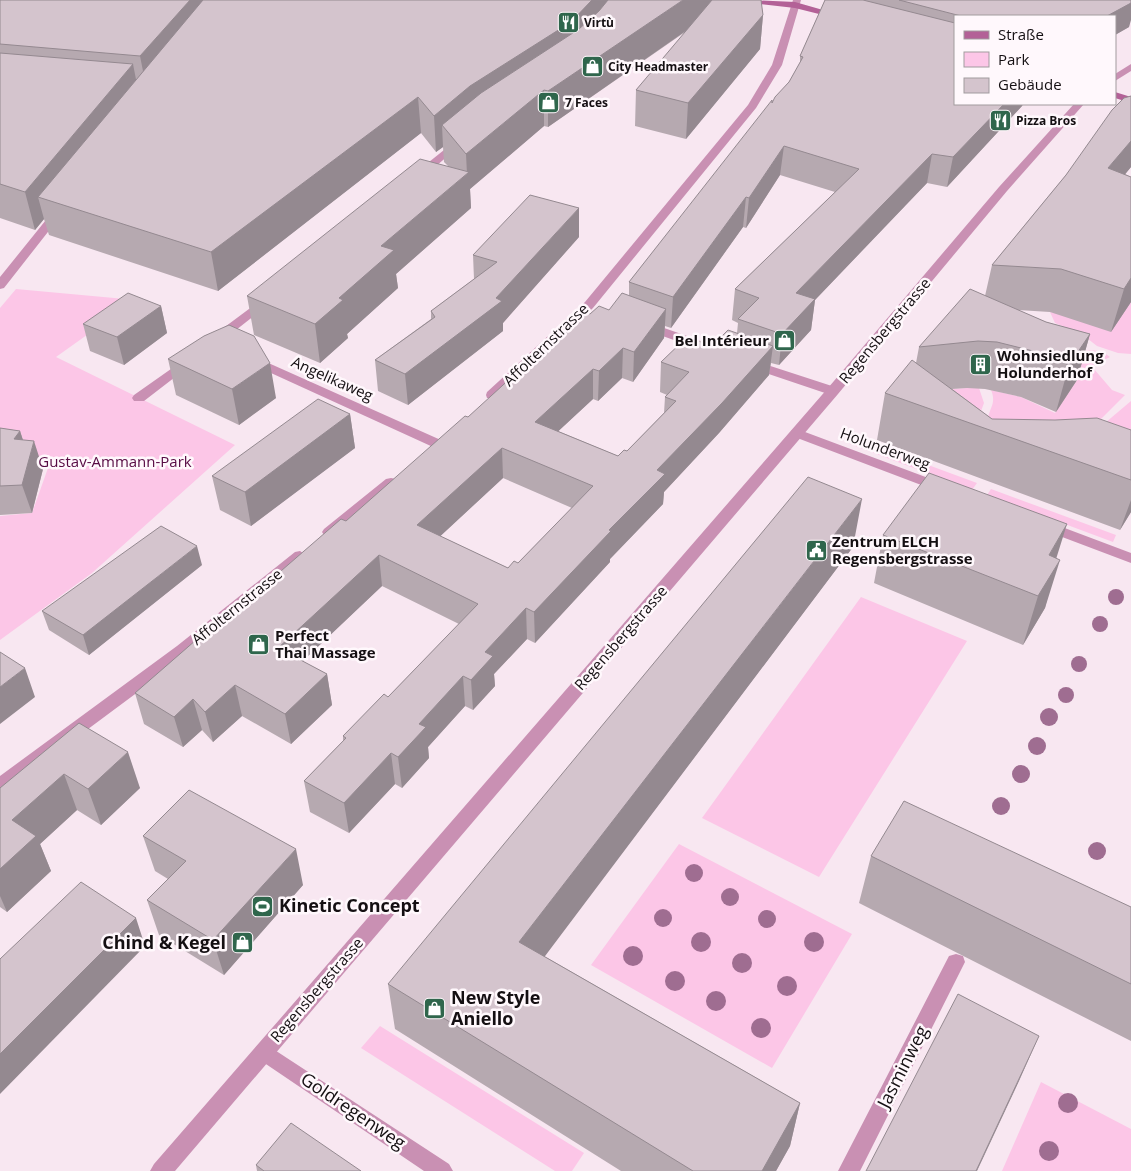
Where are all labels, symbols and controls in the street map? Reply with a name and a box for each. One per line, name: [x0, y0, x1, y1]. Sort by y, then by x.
restaurant icon: Virtù: [556, 11, 580, 35]
place label: Virtù: [584, 14, 614, 31]
legend: [954, 15, 1116, 105]
text: Straße: [998, 24, 1044, 44]
text: Park: [998, 49, 1029, 69]
shop icon: City Headmaster: [580, 55, 604, 79]
place label: City Headmaster: [608, 58, 709, 75]
text: Gebäude: [998, 74, 1062, 94]
shop icon: 7 Faces: [537, 91, 561, 115]
place label: 7 Faces: [565, 94, 608, 111]
restaurant icon: Pizza Bros: [988, 109, 1012, 133]
place label: Pizza Bros: [1016, 112, 1076, 129]
street label: Regensbergstrasse: [834, 273, 934, 387]
street label: Affolternstrasse: [498, 298, 592, 390]
shop icon: Bel Intérieur: [773, 329, 797, 353]
place label: Bel Intérieur: [674, 330, 769, 350]
place label: Wohnsiedlung Holunderhof: [997, 345, 1104, 382]
street label: Angelikaweg: [288, 351, 376, 405]
building icon: Wohnsiedlung Holunderhof: [969, 353, 993, 377]
street label: Holunderweg: [838, 423, 933, 474]
park label: Gustav-Ammann-Park: [38, 451, 192, 471]
place label: Zentrum ELCH Regensbergstrasse: [832, 531, 973, 568]
public building icon: Zentrum ELCH Regensbergstrasse: [804, 539, 828, 563]
street label: Affolternstrasse: [187, 563, 286, 649]
street label: Regensbergstrasse: [569, 581, 671, 694]
place label: Perfect Thai Massage: [275, 625, 376, 662]
shop icon: Perfect Thai Massage: [247, 633, 271, 657]
place label: Kinetic Concept: [279, 893, 420, 917]
sports icon: Kinetic Concept: [251, 894, 275, 918]
place label: Chind & Kegel: [102, 930, 226, 954]
shop icon: Chind & Kegel: [230, 931, 254, 955]
street label: Regensbergstrasse: [265, 933, 367, 1046]
place label: New Style Aniello: [451, 985, 540, 1030]
shop icon: New Style Aniello: [423, 996, 447, 1020]
street label: Jasminweg: [870, 1021, 933, 1114]
street label: Goldregenweg: [296, 1066, 411, 1154]

